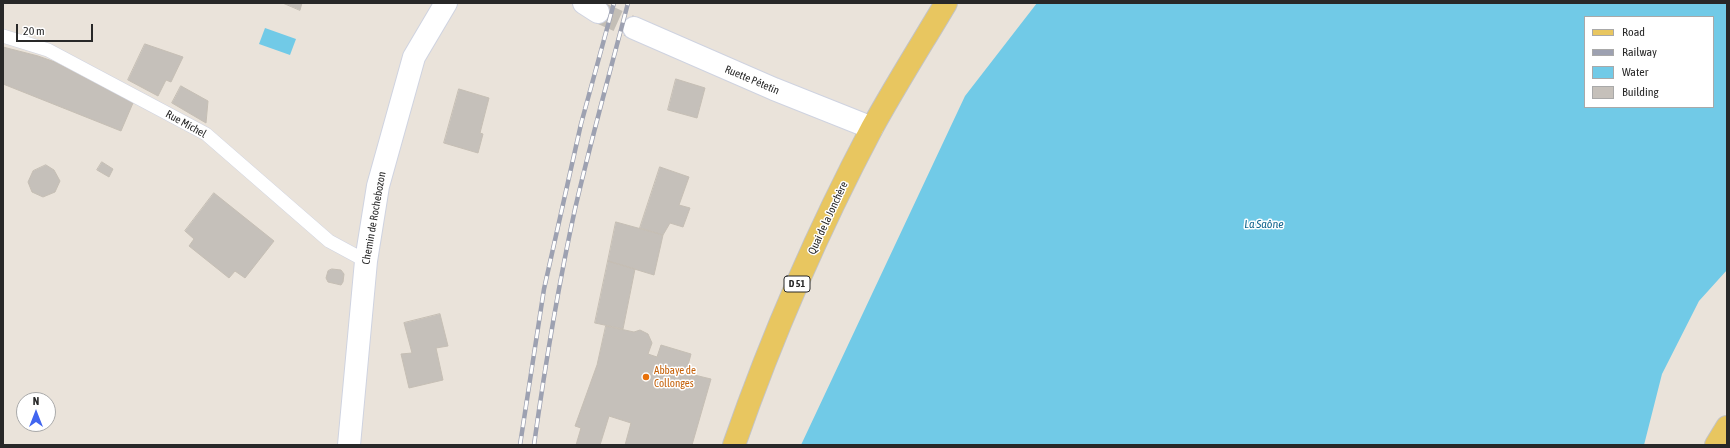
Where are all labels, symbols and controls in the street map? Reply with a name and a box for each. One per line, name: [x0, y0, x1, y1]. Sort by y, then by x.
scale bar: [18, 16, 95, 42]
legend: [1584, 16, 1714, 108]
text: 20 m: [23, 24, 45, 38]
text: Road: [1622, 25, 1645, 39]
text: Railway: [1622, 45, 1657, 59]
street label: Ruette Pétetin: [723, 63, 781, 97]
text: Water: [1622, 65, 1648, 79]
text: Building: [1622, 85, 1659, 99]
street label: Rue Michel: [163, 107, 209, 141]
street label: Chemin de Rochebozon: [359, 171, 389, 265]
street label: Quai de la Jonchère: [805, 180, 851, 256]
water label: La Saône: [1244, 217, 1284, 231]
road number: D 51: [784, 276, 810, 292]
place label: Abbaye de Collonges: [654, 364, 696, 390]
marker: Abbaye de Collonges: [641, 372, 651, 382]
north arrow: [16, 392, 56, 432]
text: N: [33, 395, 39, 407]

